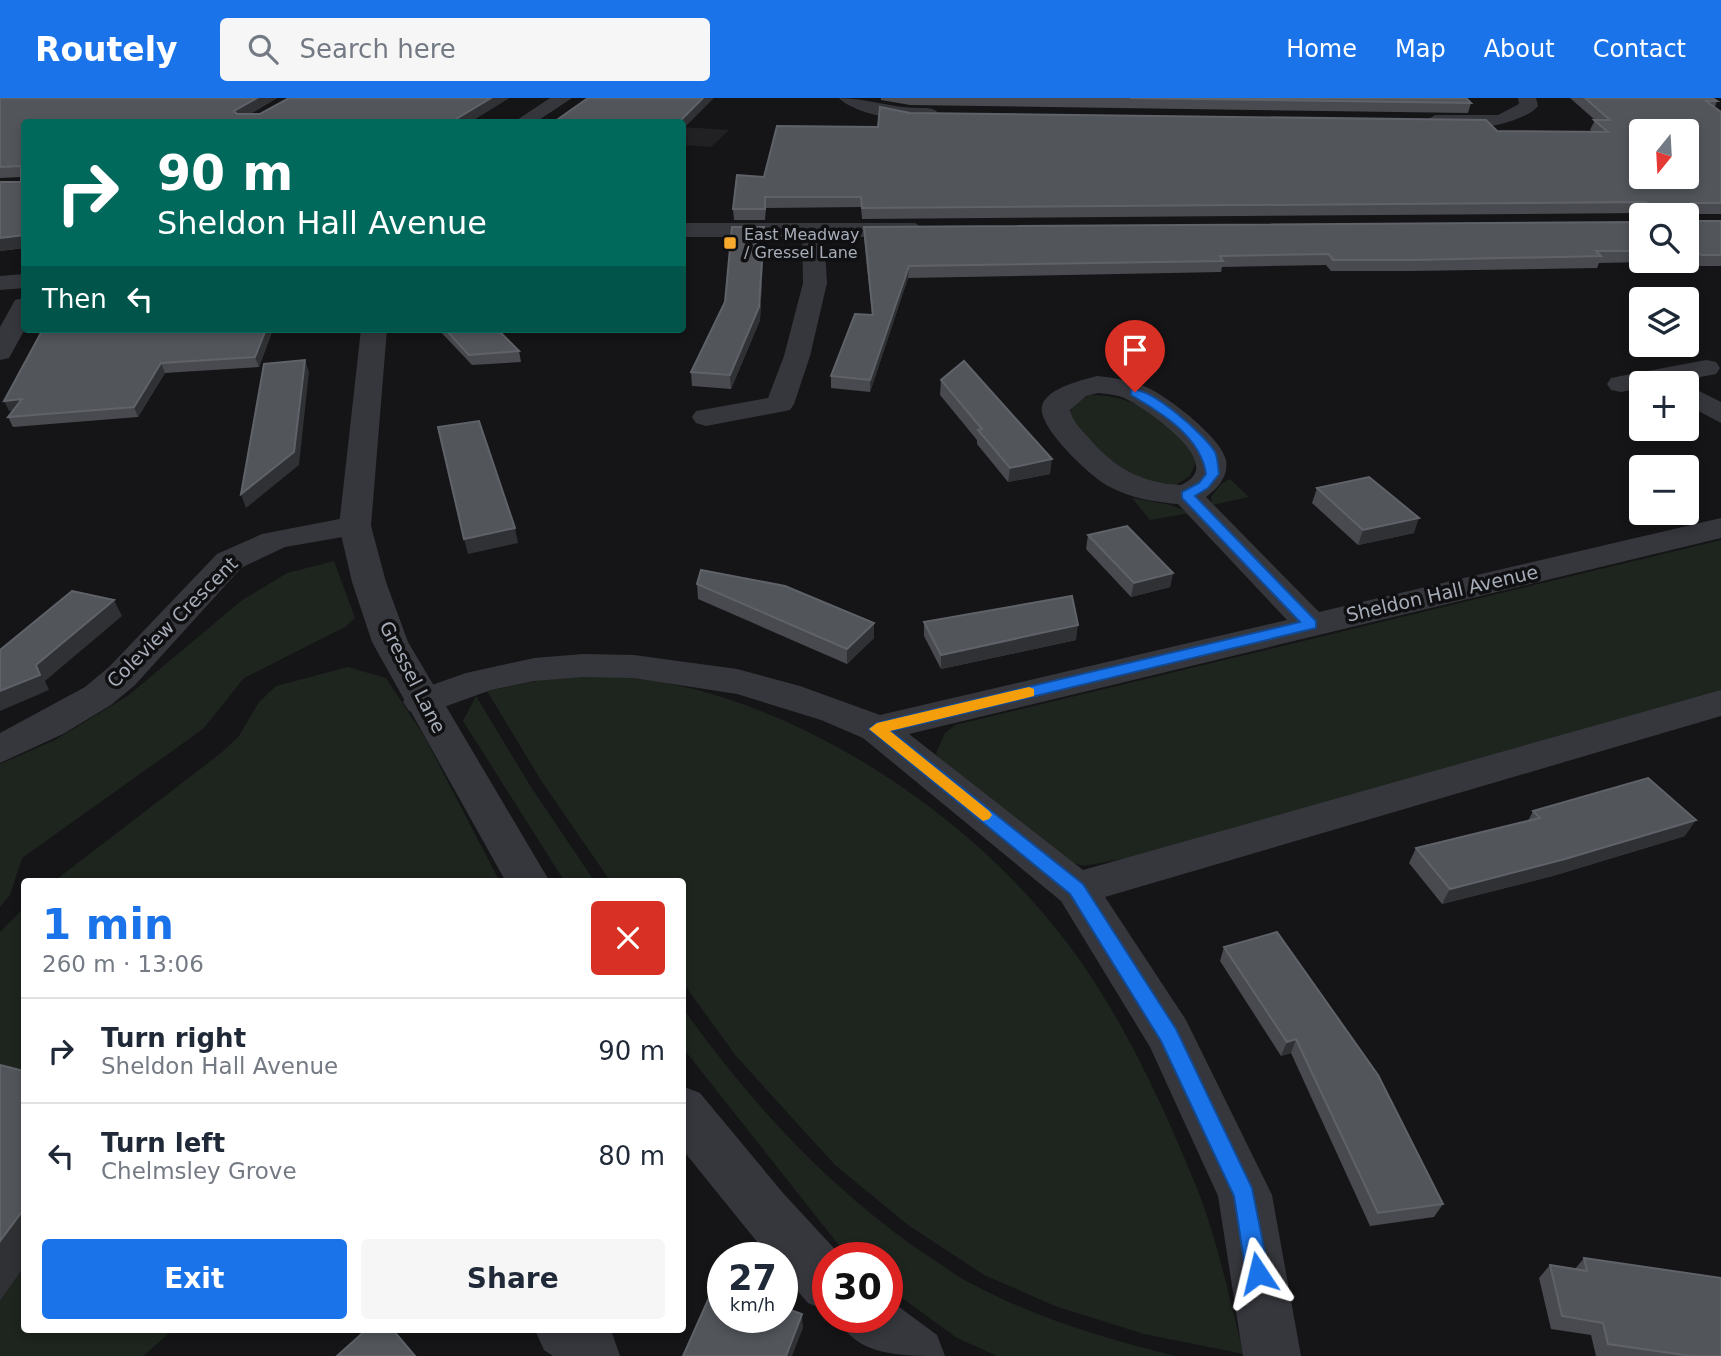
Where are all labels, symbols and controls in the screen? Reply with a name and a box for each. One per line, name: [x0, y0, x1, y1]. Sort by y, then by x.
search box: [220, 18, 710, 81]
text: Routely: [35, 30, 178, 69]
icon: search: [244, 30, 282, 68]
text: Search here: [300, 34, 456, 64]
text: Home: [1286, 35, 1357, 63]
text: Map: [1395, 35, 1446, 63]
text: About: [1484, 35, 1555, 63]
text: Contact: [1593, 35, 1686, 63]
north arrow: [1629, 119, 1699, 189]
map controls: [1629, 119, 1699, 525]
text: 90 m: [157, 145, 293, 202]
icon: right: [42, 147, 133, 238]
button: search: [1629, 203, 1699, 273]
text: Sheldon Hall Avenue: [157, 204, 487, 242]
place label: East Meadway / Gressel Lane: [744, 225, 860, 262]
marker: East Meadway / Gressel Lane: [722, 235, 738, 251]
icon: left: [121, 280, 159, 318]
text: Then: [42, 284, 107, 314]
button: layers: [1629, 287, 1699, 357]
pin: [1105, 320, 1165, 392]
icon: arrive: [1116, 331, 1154, 369]
button: +: [1629, 371, 1699, 441]
button: −: [1629, 455, 1699, 525]
street label: Coleview Crescent: [102, 552, 242, 692]
street label: Sheldon Hall Avenue: [1344, 560, 1540, 626]
street label: Gressel Lane: [375, 617, 451, 737]
text: 1 min: [42, 900, 174, 949]
button: close: [591, 901, 665, 975]
text: 260 m · 13:06: [42, 951, 204, 977]
text: Turn right: [101, 1023, 246, 1053]
icon: right: [42, 1032, 80, 1070]
text: 90 m: [598, 1036, 665, 1066]
text: Sheldon Hall Avenue: [101, 1053, 338, 1079]
text: Turn left: [101, 1128, 225, 1158]
icon: left: [42, 1137, 80, 1175]
text: 80 m: [598, 1141, 665, 1171]
text: Chelmsley Grove: [101, 1158, 297, 1184]
position arrow: [1221, 1236, 1295, 1310]
button: Exit: [42, 1239, 347, 1319]
button: Share: [361, 1239, 665, 1319]
speed limit sign: 30: [812, 1242, 903, 1333]
text: 27: [728, 1258, 777, 1298]
text: km/h: [730, 1294, 775, 1315]

